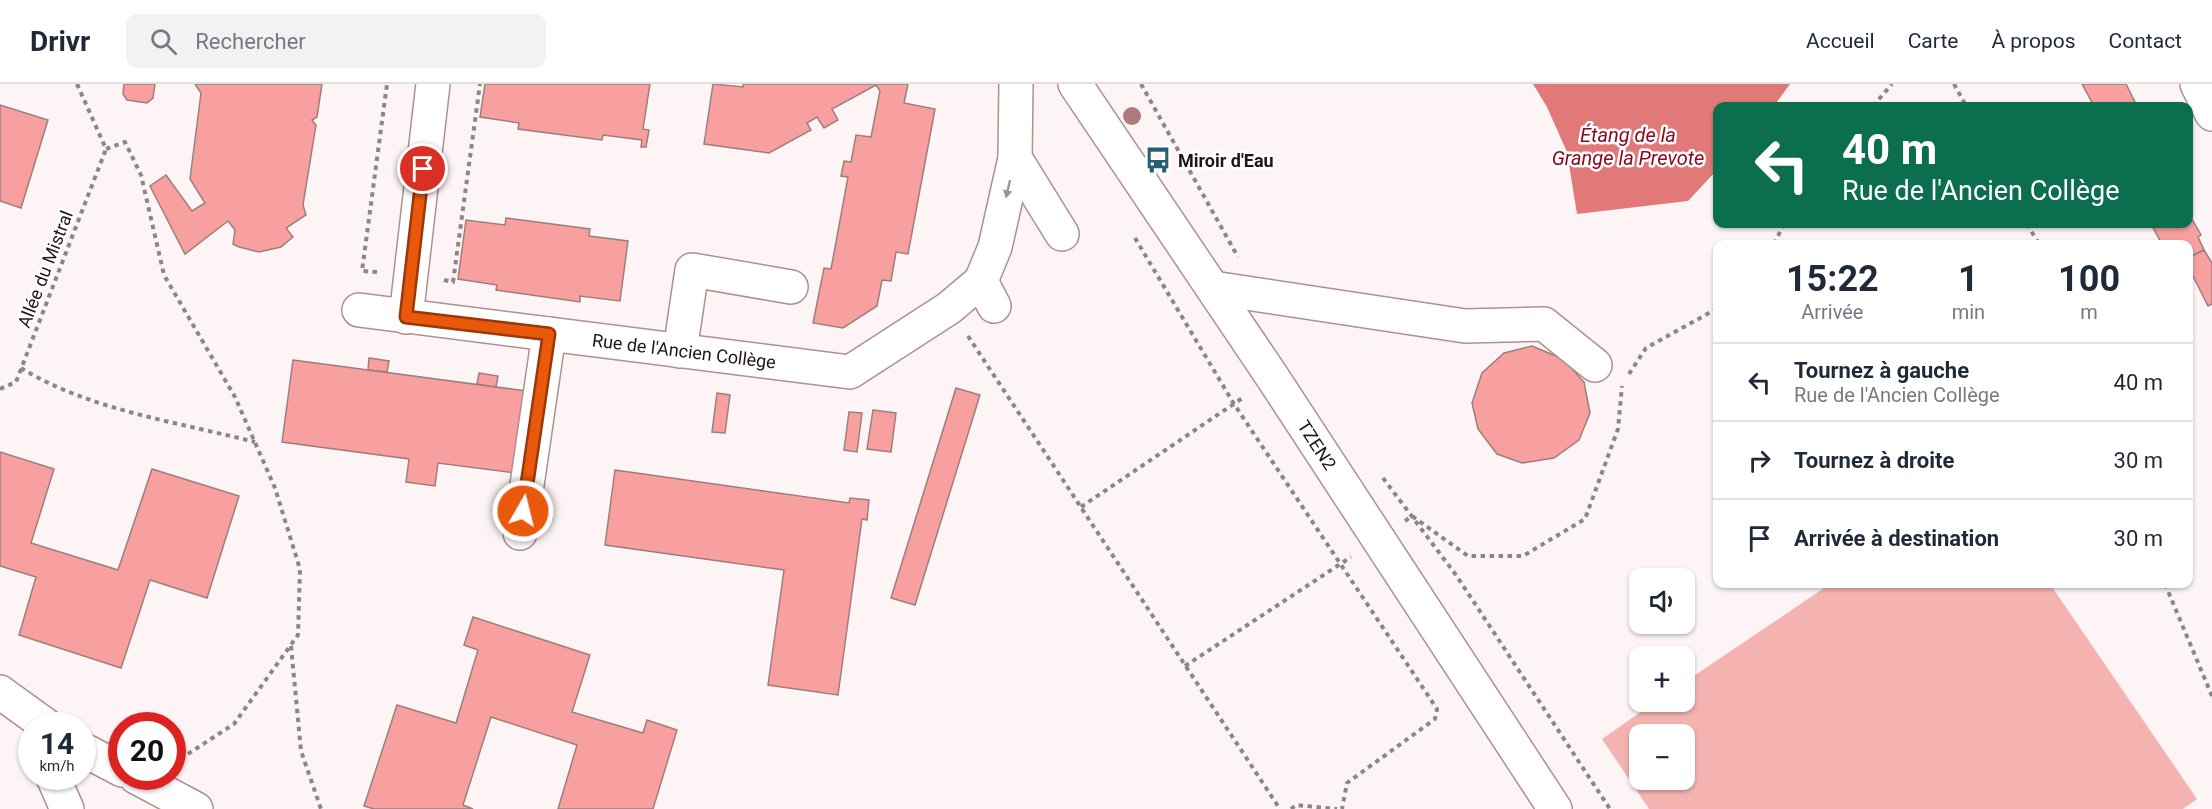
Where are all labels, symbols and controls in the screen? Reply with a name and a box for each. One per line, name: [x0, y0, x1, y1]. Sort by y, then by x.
search box: [126, 14, 546, 68]
text: Drivr: [30, 25, 90, 58]
icon: search: [147, 25, 180, 58]
text: Rechercher: [195, 29, 306, 54]
text: Accueil: [1806, 29, 1875, 53]
text: Carte: [1908, 29, 1958, 53]
text: À propos: [1991, 29, 2076, 53]
text: Contact: [2109, 29, 2182, 53]
water label: Étang de la Grange la Prevote: [1552, 123, 1704, 170]
text: 40 m: [1842, 125, 1937, 174]
icon: left: [1743, 126, 1821, 204]
pin: [397, 143, 448, 194]
bus stop icon: Miroir d'Eau: [1143, 145, 1173, 175]
place label: Miroir d'Eau: [1178, 150, 1274, 171]
icon: arrive: [406, 152, 439, 185]
text: Rue de l'Ancien Collège: [1842, 175, 2120, 207]
one-way arrow: [1003, 180, 1012, 199]
street label: Allée du Mistral: [13, 207, 77, 331]
text: 15:22: [1786, 258, 1879, 300]
text: 1: [1958, 258, 1979, 300]
text: 100: [2058, 258, 2120, 300]
text: Arrivée: [1801, 300, 1863, 324]
text: min: [1952, 300, 1985, 324]
text: m: [2080, 300, 2098, 324]
street label: Rue de l'Ancien Collège: [591, 329, 777, 373]
text: Tournez à gauche: [1794, 358, 1969, 383]
icon: left: [1743, 366, 1776, 399]
text: 40 m: [2114, 370, 2163, 395]
text: Rue de l'Ancien Collège: [1794, 383, 2000, 407]
street label: TZEN2: [1293, 416, 1341, 474]
icon: right: [1743, 444, 1776, 477]
text: Tournez à droite: [1794, 448, 1954, 473]
text: 30 m: [2114, 448, 2163, 473]
position arrow: [491, 479, 555, 543]
icon: arrive: [1743, 522, 1776, 555]
text: Arrivée à destination: [1794, 526, 1999, 551]
text: 30 m: [2114, 526, 2163, 551]
map controls: [1629, 568, 1695, 790]
button: sound: [1629, 568, 1695, 634]
button: +: [1629, 646, 1695, 712]
speed limit sign: 20: [108, 712, 186, 790]
button: −: [1629, 724, 1695, 790]
text: 14: [40, 726, 74, 761]
text: km/h: [39, 757, 75, 775]

